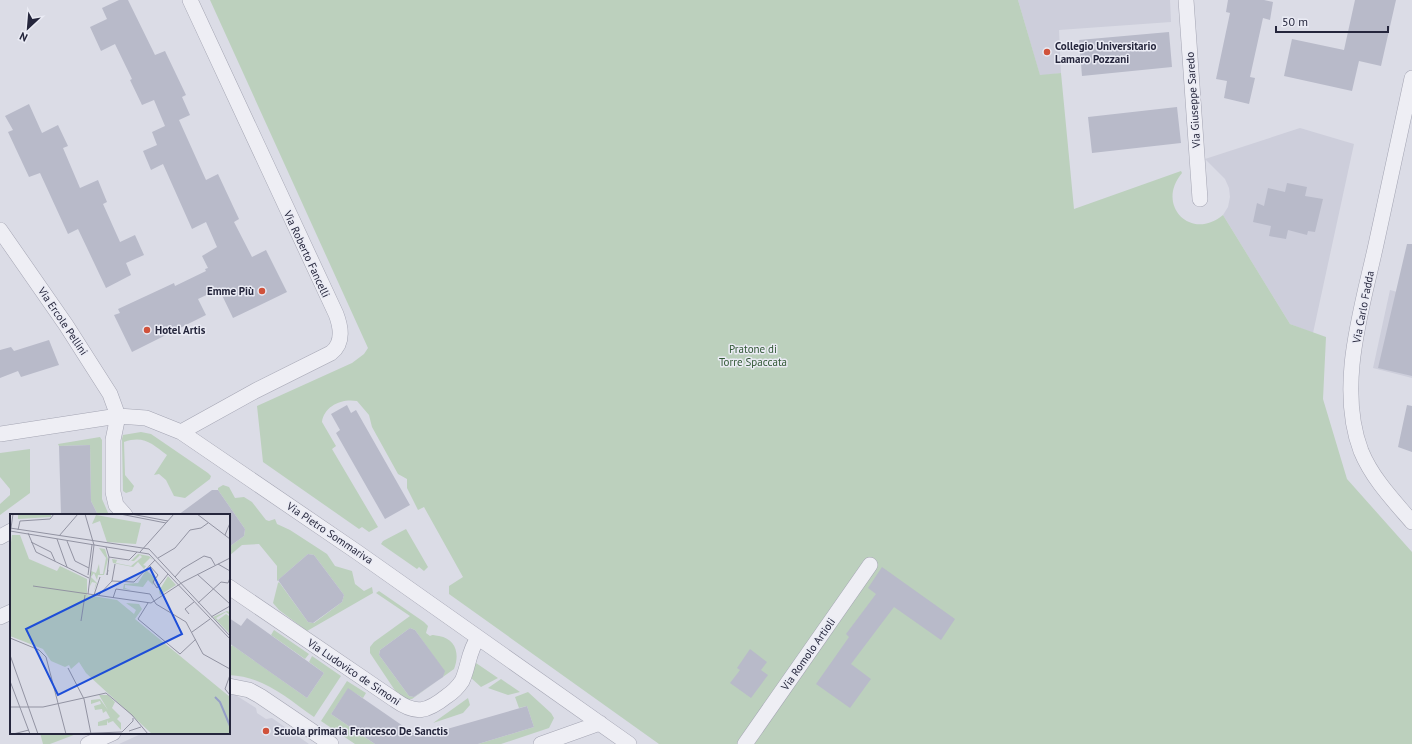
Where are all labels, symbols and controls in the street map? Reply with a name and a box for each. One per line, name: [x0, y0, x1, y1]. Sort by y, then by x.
north arrow: [8, 8, 48, 48]
scale bar: [1276, 8, 1388, 34]
text: 50 m: [1282, 14, 1308, 29]
text: N: [17, 29, 30, 45]
place label: Collegio Universitario Lamaro Pozzani: [1055, 39, 1156, 66]
marker: Collegio Universitario Lamaro Pozzani: [1042, 47, 1052, 57]
street label: Via Giuseppe Saredo: [1183, 51, 1203, 150]
street label: Via Roberto Fancelli: [280, 207, 333, 300]
street label: Via Carlo Fadda: [1349, 270, 1377, 345]
street label: Via Ercole Pellini: [34, 283, 91, 358]
place label: Emme Più: [207, 284, 254, 298]
marker: Emme Più: [257, 286, 267, 296]
place label: Hotel Artis: [155, 323, 206, 337]
marker: Hotel Artis: [142, 325, 152, 335]
park label: Pratone di Torre Spaccata: [719, 342, 787, 369]
street label: Via Pietro Sommariva: [283, 498, 376, 567]
inset map: [10, 514, 230, 734]
street label: Via Romolo Artioli: [777, 615, 838, 694]
street label: Via Ludovico de Simoni: [304, 635, 403, 708]
place label: Scuola primaria Francesco De Sanctis: [274, 724, 448, 738]
marker: Scuola primaria Francesco De Sanctis: [261, 726, 271, 736]

